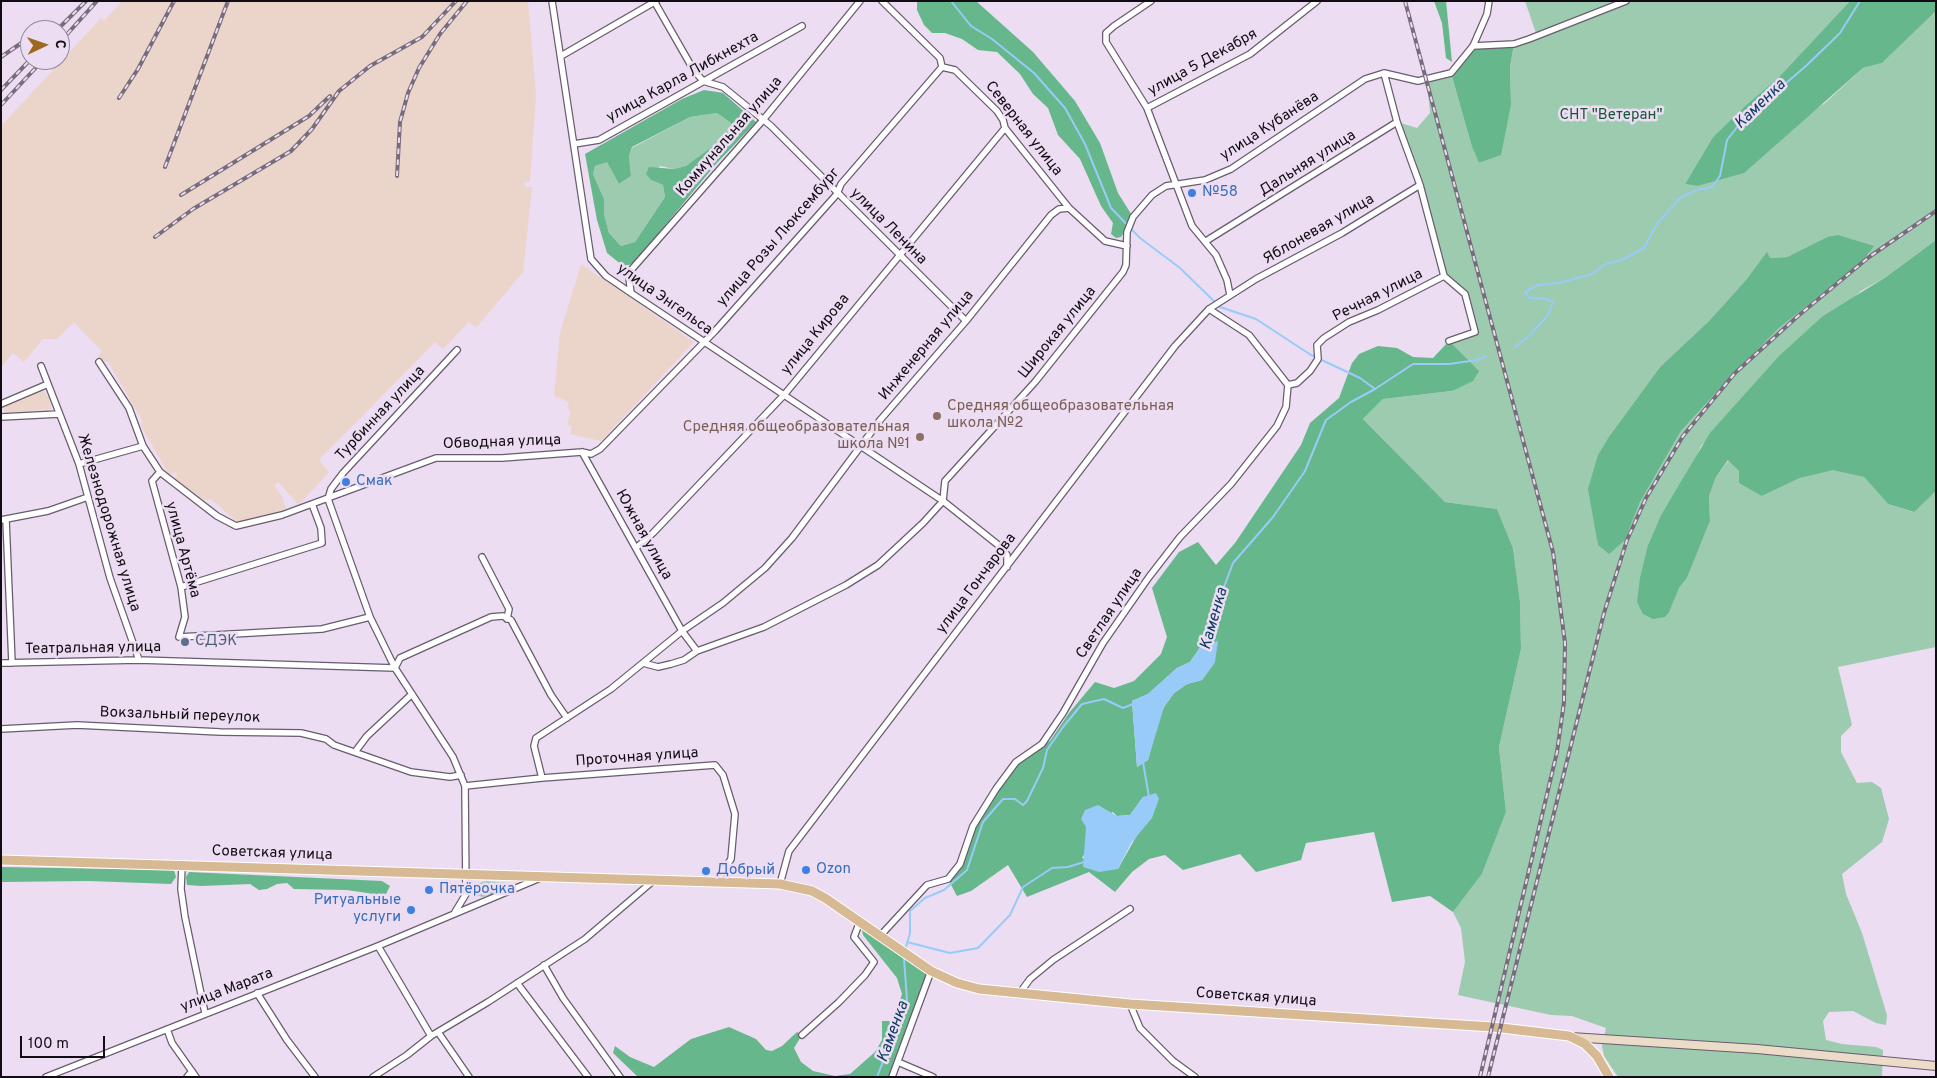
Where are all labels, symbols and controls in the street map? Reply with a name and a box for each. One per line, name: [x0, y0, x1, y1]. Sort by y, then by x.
north arrow: [20, 20, 70, 70]
street label: улица 5 Декабря: [1145, 25, 1261, 101]
street label: улица Карла Либкнехта: [604, 29, 762, 127]
text: С: [51, 39, 68, 49]
street label: Коммунальная улица: [673, 74, 787, 200]
water label: Каменка: [1731, 76, 1791, 134]
street label: Северная улица: [980, 78, 1066, 180]
street label: улица Кубанёва: [1217, 88, 1323, 166]
park label: СНТ "Ветеран": [1560, 107, 1662, 125]
street label: Дальняя улица: [1256, 127, 1360, 201]
street label: улица Розы Люксембург: [714, 165, 844, 311]
place label: №58: [1202, 184, 1238, 202]
street label: улица Ленина: [846, 185, 930, 269]
marker: №58: [1186, 187, 1198, 199]
street label: Яблоневая улица: [1260, 191, 1378, 269]
street label: улица Энгельса: [613, 260, 715, 340]
street label: Речная улица: [1330, 266, 1426, 326]
street label: Широкая улица: [1015, 283, 1101, 383]
street label: Инженерная улица: [876, 287, 978, 405]
street label: улица Кирова: [778, 291, 854, 379]
street label: Турбинная улица: [332, 363, 430, 465]
place label: Средняя общеобразовательная школа №2: [947, 398, 1174, 433]
marker: Средняя общеобразовательная школа №2: [931, 410, 943, 422]
place label: Средняя общеобразовательная школа №1: [683, 419, 910, 454]
marker: Средняя общеобразовательная школа №1: [914, 431, 926, 443]
street label: Железнодорожная улица: [72, 432, 144, 614]
street label: Обводная улица: [443, 432, 561, 454]
place label: Смак: [356, 473, 392, 491]
marker: Смак: [340, 476, 352, 488]
street label: Южная улица: [611, 487, 675, 583]
street label: улица Артёма: [161, 500, 203, 600]
street label: улица Гончарова: [933, 530, 1021, 638]
street label: Светлая улица: [1073, 565, 1147, 663]
water label: Каменка: [1197, 586, 1233, 652]
place label: СДЭК: [195, 633, 237, 651]
marker: СДЭК: [179, 636, 191, 648]
street label: Театральная улица: [25, 639, 161, 659]
street label: Вокзальный переулок: [99, 704, 261, 728]
street label: Проточная улица: [575, 745, 699, 771]
street label: Советская улица: [211, 843, 333, 865]
place label: Ozon: [816, 861, 851, 879]
place label: Добрый: [716, 862, 775, 880]
marker: Ozon: [800, 864, 812, 876]
marker: Добрый: [700, 865, 712, 877]
place label: Пятёрочка: [439, 881, 515, 899]
marker: Пятёрочка: [423, 884, 435, 896]
place label: Ритуальные услуги: [314, 892, 401, 927]
marker: Ритуальные услуги: [405, 904, 417, 916]
street label: улица Марата: [178, 965, 276, 1017]
street label: Советская улица: [1195, 985, 1317, 1011]
water label: Каменка: [874, 999, 914, 1065]
scale bar: [22, 1026, 108, 1058]
text: 100 m: [28, 1035, 69, 1054]

